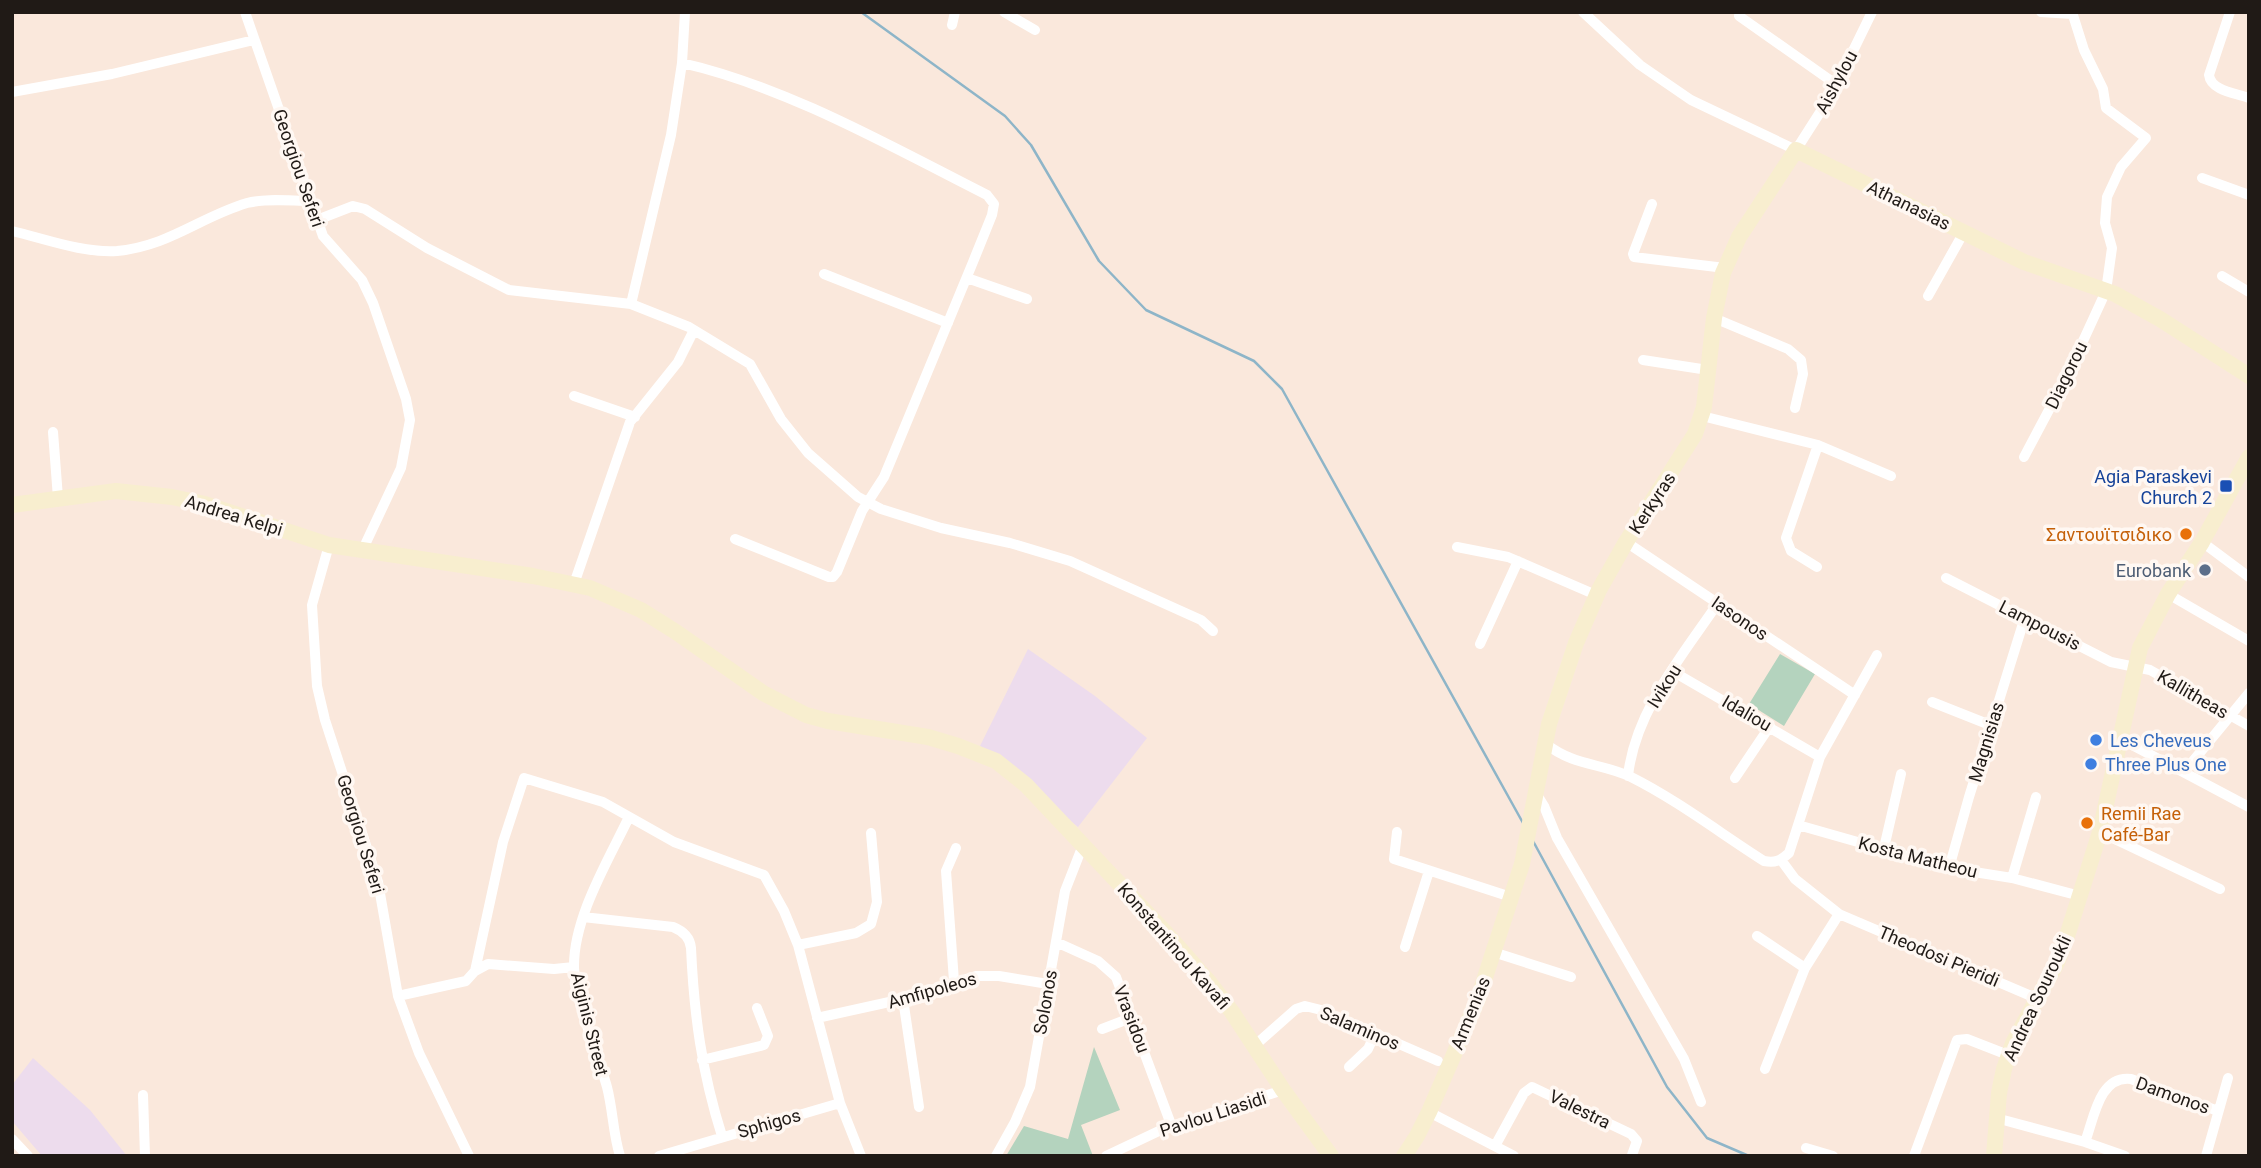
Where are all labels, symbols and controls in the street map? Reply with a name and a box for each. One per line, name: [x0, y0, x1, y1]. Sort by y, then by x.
street label: Aishylou: [1811, 47, 1861, 117]
street label: Georgiou Seferi: [269, 106, 329, 230]
street label: Athanasias: [1864, 176, 1954, 234]
street label: Diagorou: [2041, 338, 2091, 412]
place label: Agia Paraskevi Church 2: [2094, 466, 2212, 508]
street label: Kerkyras: [1624, 468, 1680, 538]
marker: Agia Paraskevi Church 2: [2218, 478, 2234, 494]
street label: Andrea Kelpi: [183, 490, 285, 540]
place label: Σαντουϊτσιδικο: [2046, 524, 2172, 545]
marker: Σαντουϊτσιδικο: [2178, 526, 2194, 542]
place label: Eurobank: [2116, 560, 2192, 581]
marker: Eurobank: [2197, 562, 2213, 578]
street label: Iasonos: [1708, 591, 1772, 645]
street label: Lampousis: [1996, 596, 2084, 654]
street label: Ivikou: [1643, 660, 1685, 712]
street label: Kallitheas: [2154, 665, 2232, 723]
street label: Idaliou: [1718, 690, 1776, 736]
street label: Magnisias: [1964, 699, 2008, 785]
place label: Les Cheveus: [2110, 730, 2211, 751]
marker: Les Cheveus: [2088, 732, 2104, 748]
place label: Three Plus One: [2105, 754, 2226, 775]
marker: Three Plus One: [2083, 756, 2099, 772]
street label: Georgiou Seferi: [333, 772, 389, 896]
place label: Remii Rae Café-Bar: [2101, 803, 2181, 845]
marker: Remii Rae Café-Bar: [2079, 815, 2095, 831]
street label: Kosta Matheou: [1856, 832, 1980, 882]
street label: Konstantinou Kavafi: [1113, 879, 1235, 1013]
street label: Theodosi Pieridi: [1875, 921, 2003, 991]
street label: Andrea Souroukli: [1999, 932, 2075, 1064]
street label: Amfipoleos: [885, 967, 979, 1013]
street label: Solonos: [1029, 968, 1061, 1036]
street label: Aiginis Street: [567, 970, 613, 1078]
street label: Armenias: [1446, 974, 1494, 1052]
street label: Vrasidou: [1110, 982, 1154, 1056]
street label: Salaminos: [1317, 1002, 1403, 1054]
street label: Damonos: [2133, 1072, 2213, 1118]
street label: Valestra: [1546, 1085, 1614, 1133]
street label: Pavlou Liasidi: [1157, 1087, 1269, 1141]
street label: Sphigos: [735, 1104, 803, 1142]

